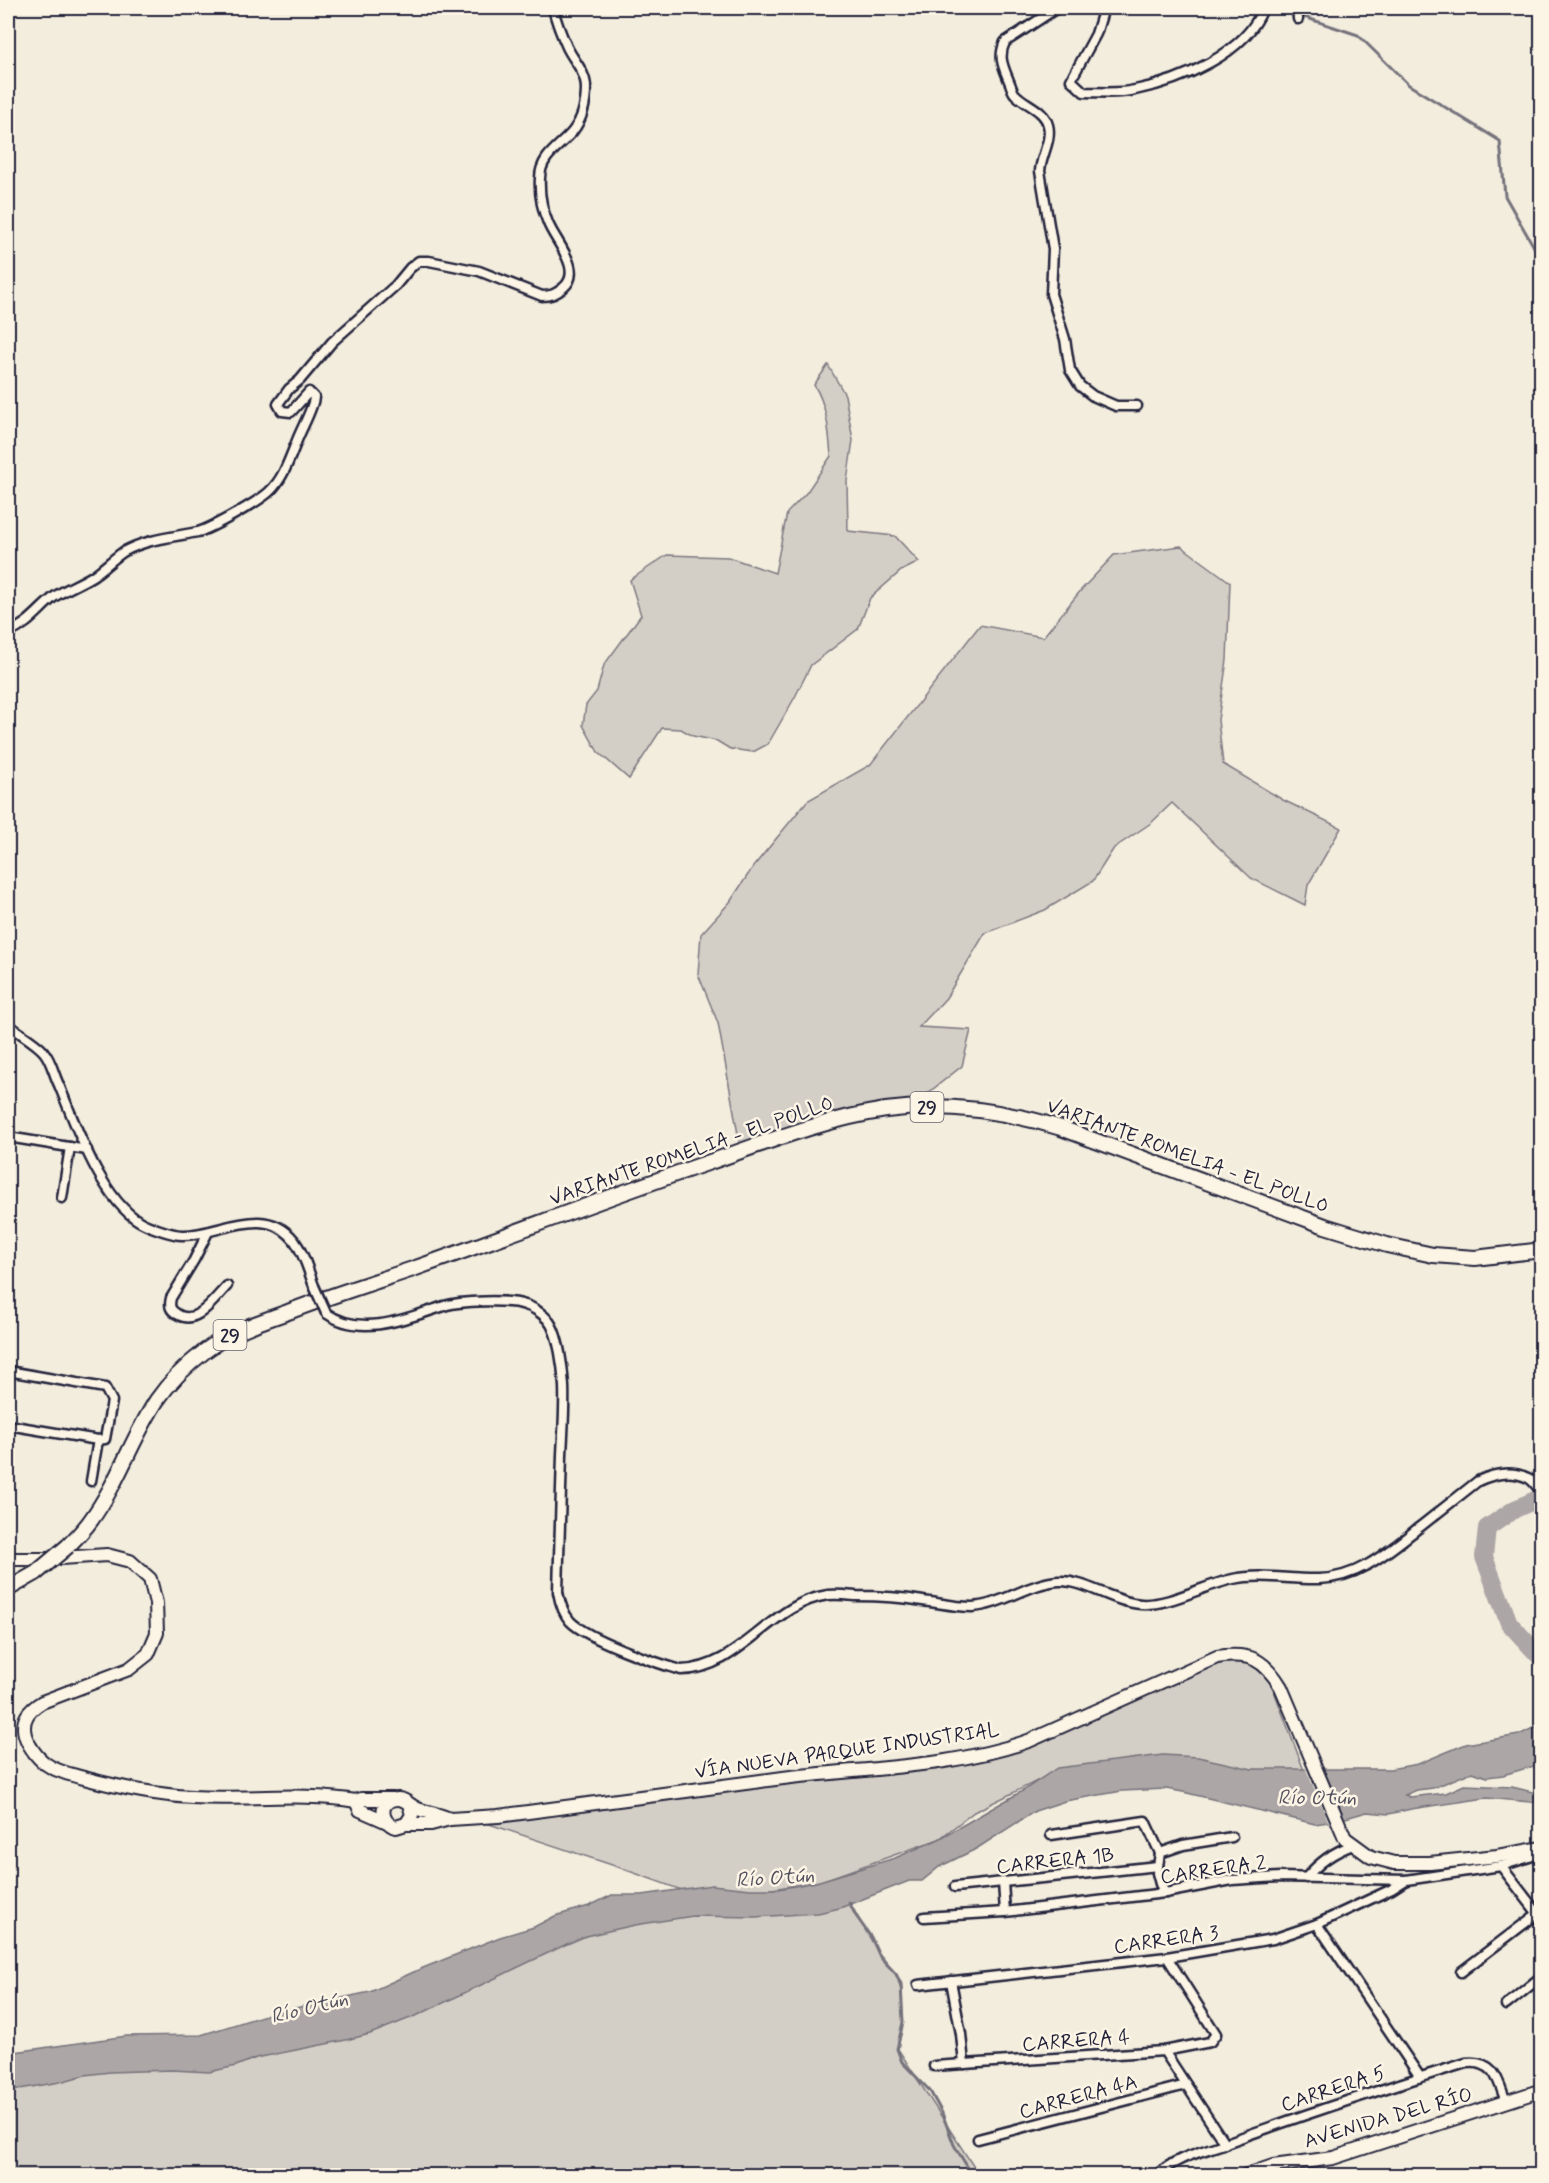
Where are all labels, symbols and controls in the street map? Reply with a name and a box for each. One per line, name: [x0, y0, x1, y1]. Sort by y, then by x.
street label: VARIANTE ROMELIA - EL POLLO: [546, 1090, 837, 1213]
road number: 29: [910, 1092, 944, 1122]
street label: VARIANTE ROMELIA - EL POLLO: [1043, 1093, 1332, 1220]
road number: 29: [214, 1320, 246, 1350]
street label: VÍA NUEVA PARQUE INDUSTRIAL: [693, 1717, 1001, 1786]
water label: Río Otún: [1278, 1784, 1356, 1812]
street label: CARRERA 1B: [995, 1842, 1115, 1881]
street label: CARRERA 2: [1159, 1850, 1268, 1891]
water label: Río Otún: [735, 1861, 815, 1895]
street label: CARRERA 3: [1112, 1920, 1220, 1961]
water label: Río Otún: [268, 1985, 351, 2031]
street label: CARRERA 4: [1021, 2024, 1131, 2059]
street label: CARRERA 5: [1278, 2060, 1389, 2119]
street label: CARRERA 4A: [1016, 2069, 1140, 2126]
street label: AVENIDA DEL RÍO: [1301, 2081, 1476, 2155]

